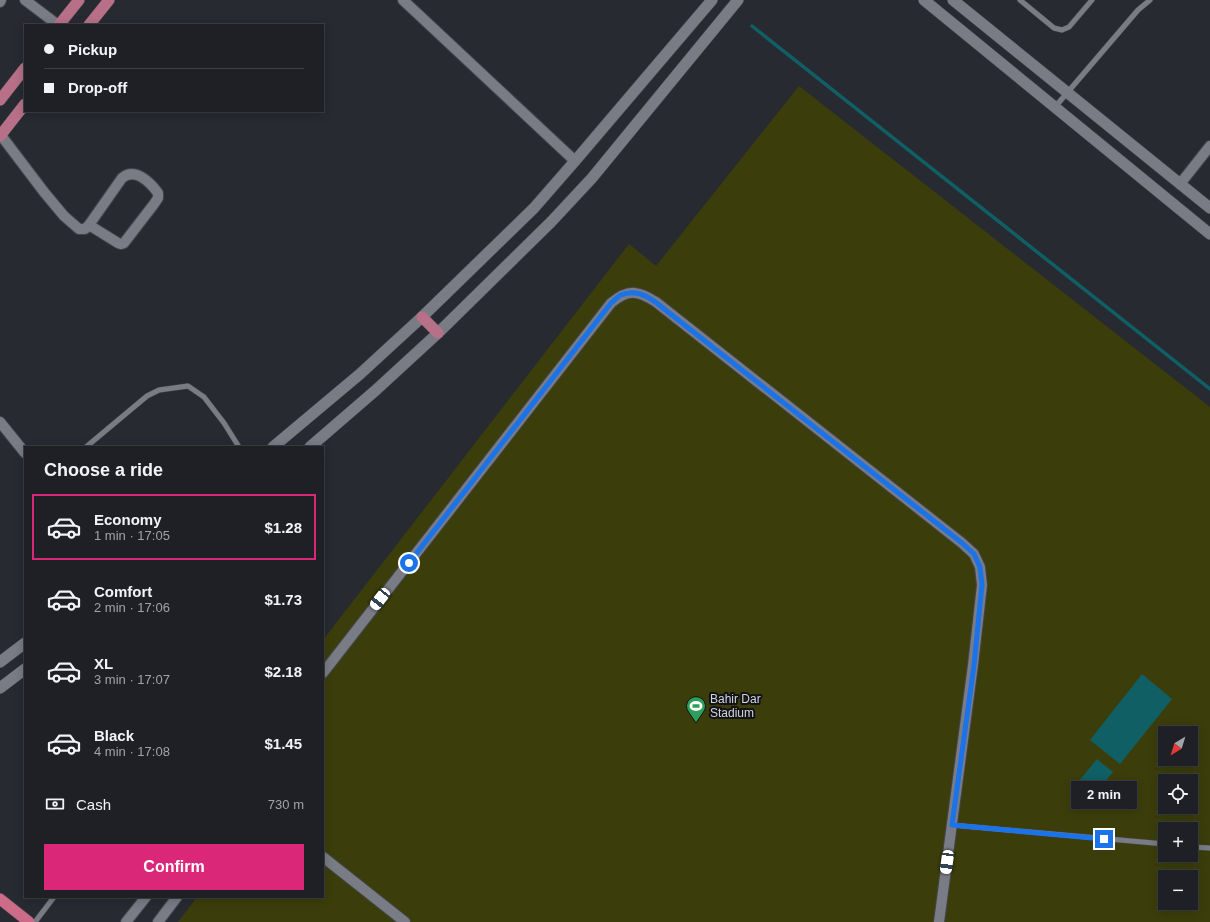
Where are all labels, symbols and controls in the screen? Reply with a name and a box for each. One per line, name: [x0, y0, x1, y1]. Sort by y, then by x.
text: Pickup: [68, 41, 117, 58]
text: Drop-off: [68, 79, 127, 96]
text: Choose a ride: [44, 460, 163, 480]
icon: car: [46, 509, 82, 545]
text: Economy: [94, 511, 162, 528]
text: $1.28: [264, 519, 302, 536]
text: 1 min · 17:05: [94, 528, 170, 543]
route start: [400, 554, 418, 572]
icon: car: [46, 581, 82, 617]
text: Comfort: [94, 583, 152, 600]
car: [368, 586, 392, 612]
text: $1.73: [264, 591, 302, 608]
text: 2 min · 17:06: [94, 600, 170, 615]
icon: car: [46, 653, 82, 689]
text: XL: [94, 655, 113, 672]
text: $2.18: [264, 663, 302, 680]
text: 3 min · 17:07: [94, 672, 170, 687]
place label: Bahir Dar Stadium: [710, 692, 761, 720]
sports icon: Bahir Dar Stadium: [685, 695, 707, 723]
icon: car: [46, 725, 82, 761]
north arrow: [1158, 726, 1198, 766]
map controls: [1158, 726, 1198, 910]
text: Black: [94, 727, 134, 744]
text: $1.45: [264, 735, 302, 752]
text: 4 min · 17:08: [94, 744, 170, 759]
button: locate: [1158, 774, 1198, 814]
callout: 2 min: [1071, 781, 1137, 809]
text: 2 min: [1087, 787, 1121, 802]
icon: cash: [44, 793, 66, 815]
text: Cash: [76, 796, 111, 813]
text: 730 m: [268, 797, 304, 812]
button: +: [1158, 822, 1198, 862]
route end: [1095, 830, 1113, 848]
button: Confirm: [44, 844, 304, 890]
car: [939, 849, 955, 875]
button: −: [1158, 870, 1198, 910]

